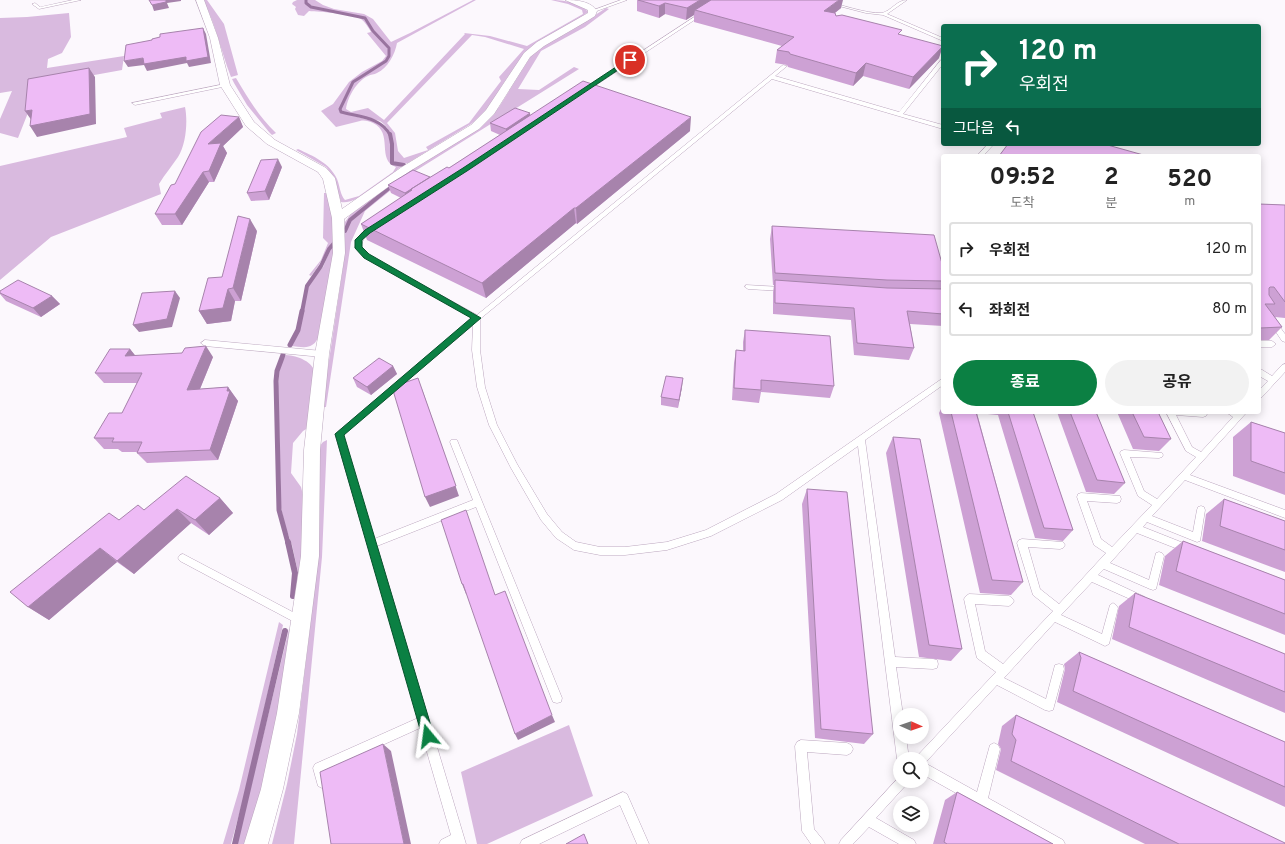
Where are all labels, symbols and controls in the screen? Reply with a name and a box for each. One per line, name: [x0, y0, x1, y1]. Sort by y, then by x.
text: 120 m: [1019, 34, 1097, 70]
icon: right: [953, 40, 1005, 92]
pin: [613, 43, 647, 77]
icon: arrive: [619, 49, 641, 71]
text: 우회전: [1019, 74, 1069, 97]
icon: left: [1002, 116, 1024, 138]
text: 그다음: [953, 120, 994, 139]
text: 09:52: [990, 163, 1055, 193]
text: 2: [1104, 163, 1119, 193]
text: 520: [1167, 165, 1212, 195]
text: m: [1184, 194, 1195, 210]
text: 도착: [1011, 196, 1034, 212]
text: 분: [1105, 196, 1117, 212]
icon: right: [955, 238, 977, 260]
text: 120 m: [1206, 240, 1247, 259]
text: 우회전: [989, 242, 1030, 261]
icon: left: [955, 298, 977, 320]
text: 80 m: [1212, 300, 1247, 319]
text: 좌회전: [989, 302, 1030, 321]
button: 종료: [953, 360, 1097, 406]
button: 공유: [1105, 360, 1249, 406]
north arrow: [893, 708, 929, 744]
map controls: [893, 708, 929, 832]
position arrow: [407, 715, 449, 757]
button: search: [893, 752, 929, 788]
button: layers: [893, 796, 929, 832]

